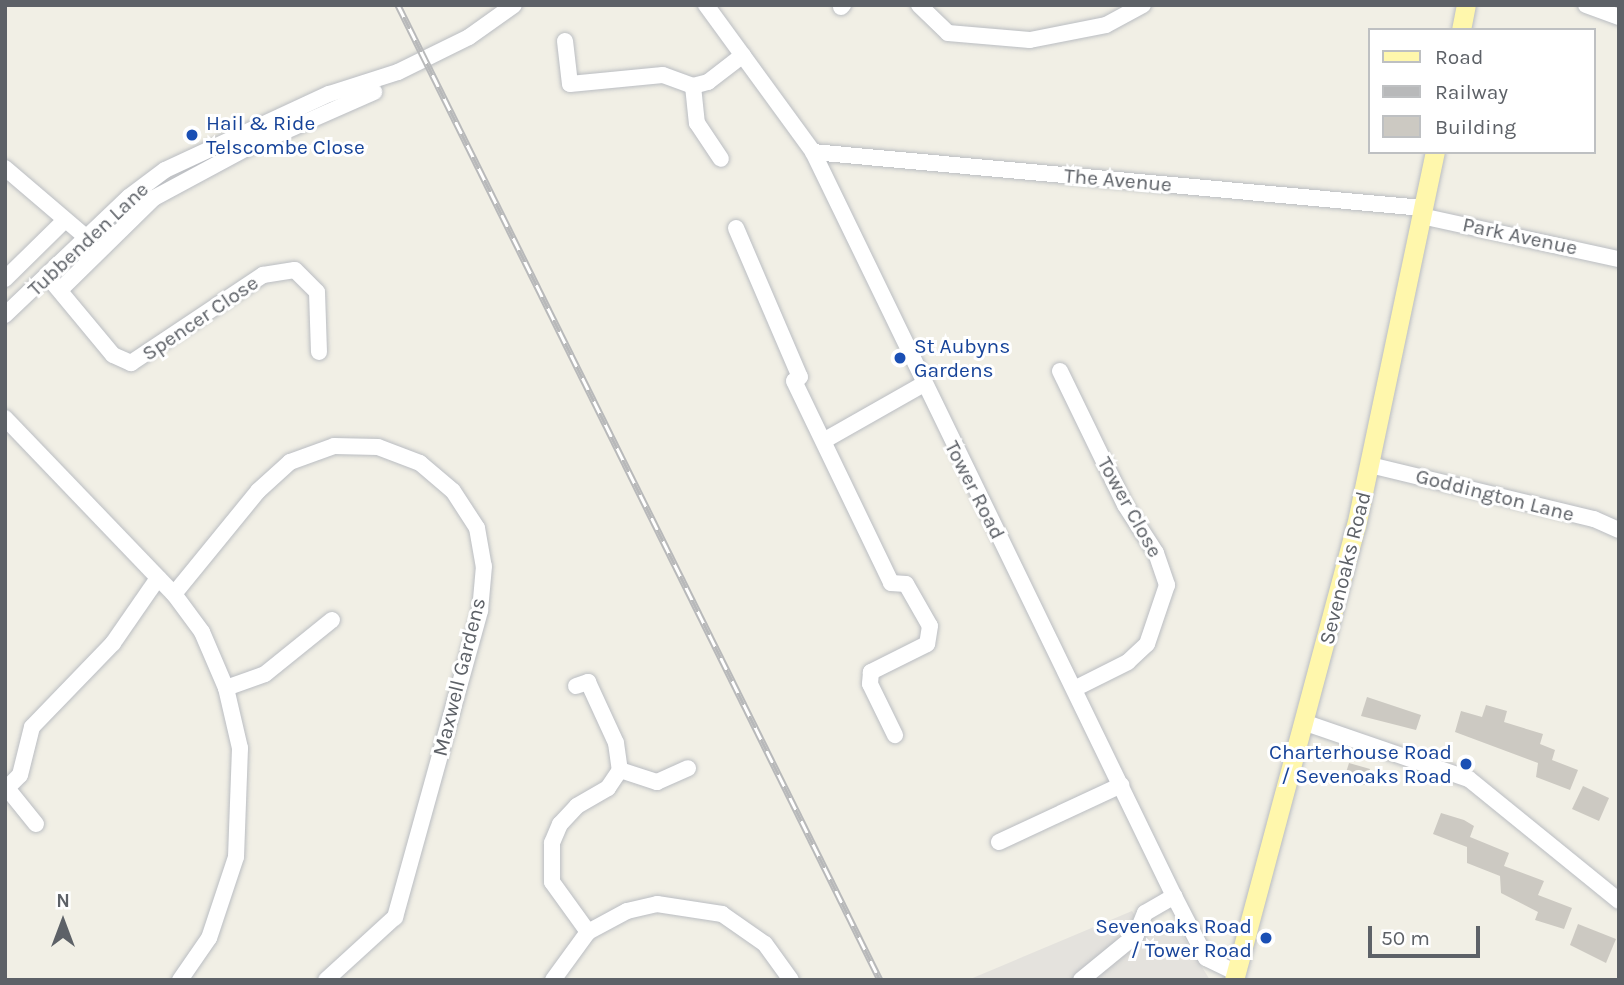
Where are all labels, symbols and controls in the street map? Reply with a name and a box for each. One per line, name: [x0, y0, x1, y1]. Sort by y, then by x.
legend: [1368, 28, 1596, 154]
text: Road: [1435, 45, 1483, 69]
text: Railway: [1435, 80, 1508, 104]
place label: Hail & Ride Telscombe Close: [206, 110, 365, 160]
text: Building: [1435, 115, 1516, 139]
marker: Hail & Ride Telscombe Close: [184, 127, 200, 143]
street label: The Avenue: [1063, 163, 1173, 197]
street label: Tubbenden Lane: [22, 177, 154, 301]
street label: Park Avenue: [1460, 212, 1580, 260]
street label: Spencer Close: [137, 270, 263, 366]
place label: St Aubyns Gardens: [914, 333, 1010, 383]
marker: St Aubyns Gardens: [892, 350, 908, 366]
street label: Tower Road: [939, 437, 1011, 543]
street label: Tower Close: [1092, 452, 1168, 562]
street label: Goddington Lane: [1413, 463, 1577, 527]
street label: Sevenoaks Road: [1314, 489, 1376, 647]
street label: Maxwell Gardens: [427, 595, 491, 759]
place label: Charterhouse Road / Sevenoaks Road: [1269, 739, 1452, 789]
marker: Charterhouse Road / Sevenoaks Road: [1458, 756, 1474, 772]
north arrow: [28, 887, 98, 957]
text: N: [56, 890, 70, 912]
scale bar: [1372, 912, 1484, 956]
place label: Sevenoaks Road / Tower Road: [1095, 913, 1252, 963]
text: 50 m: [1381, 926, 1430, 950]
marker: Sevenoaks Road / Tower Road: [1258, 930, 1274, 946]

